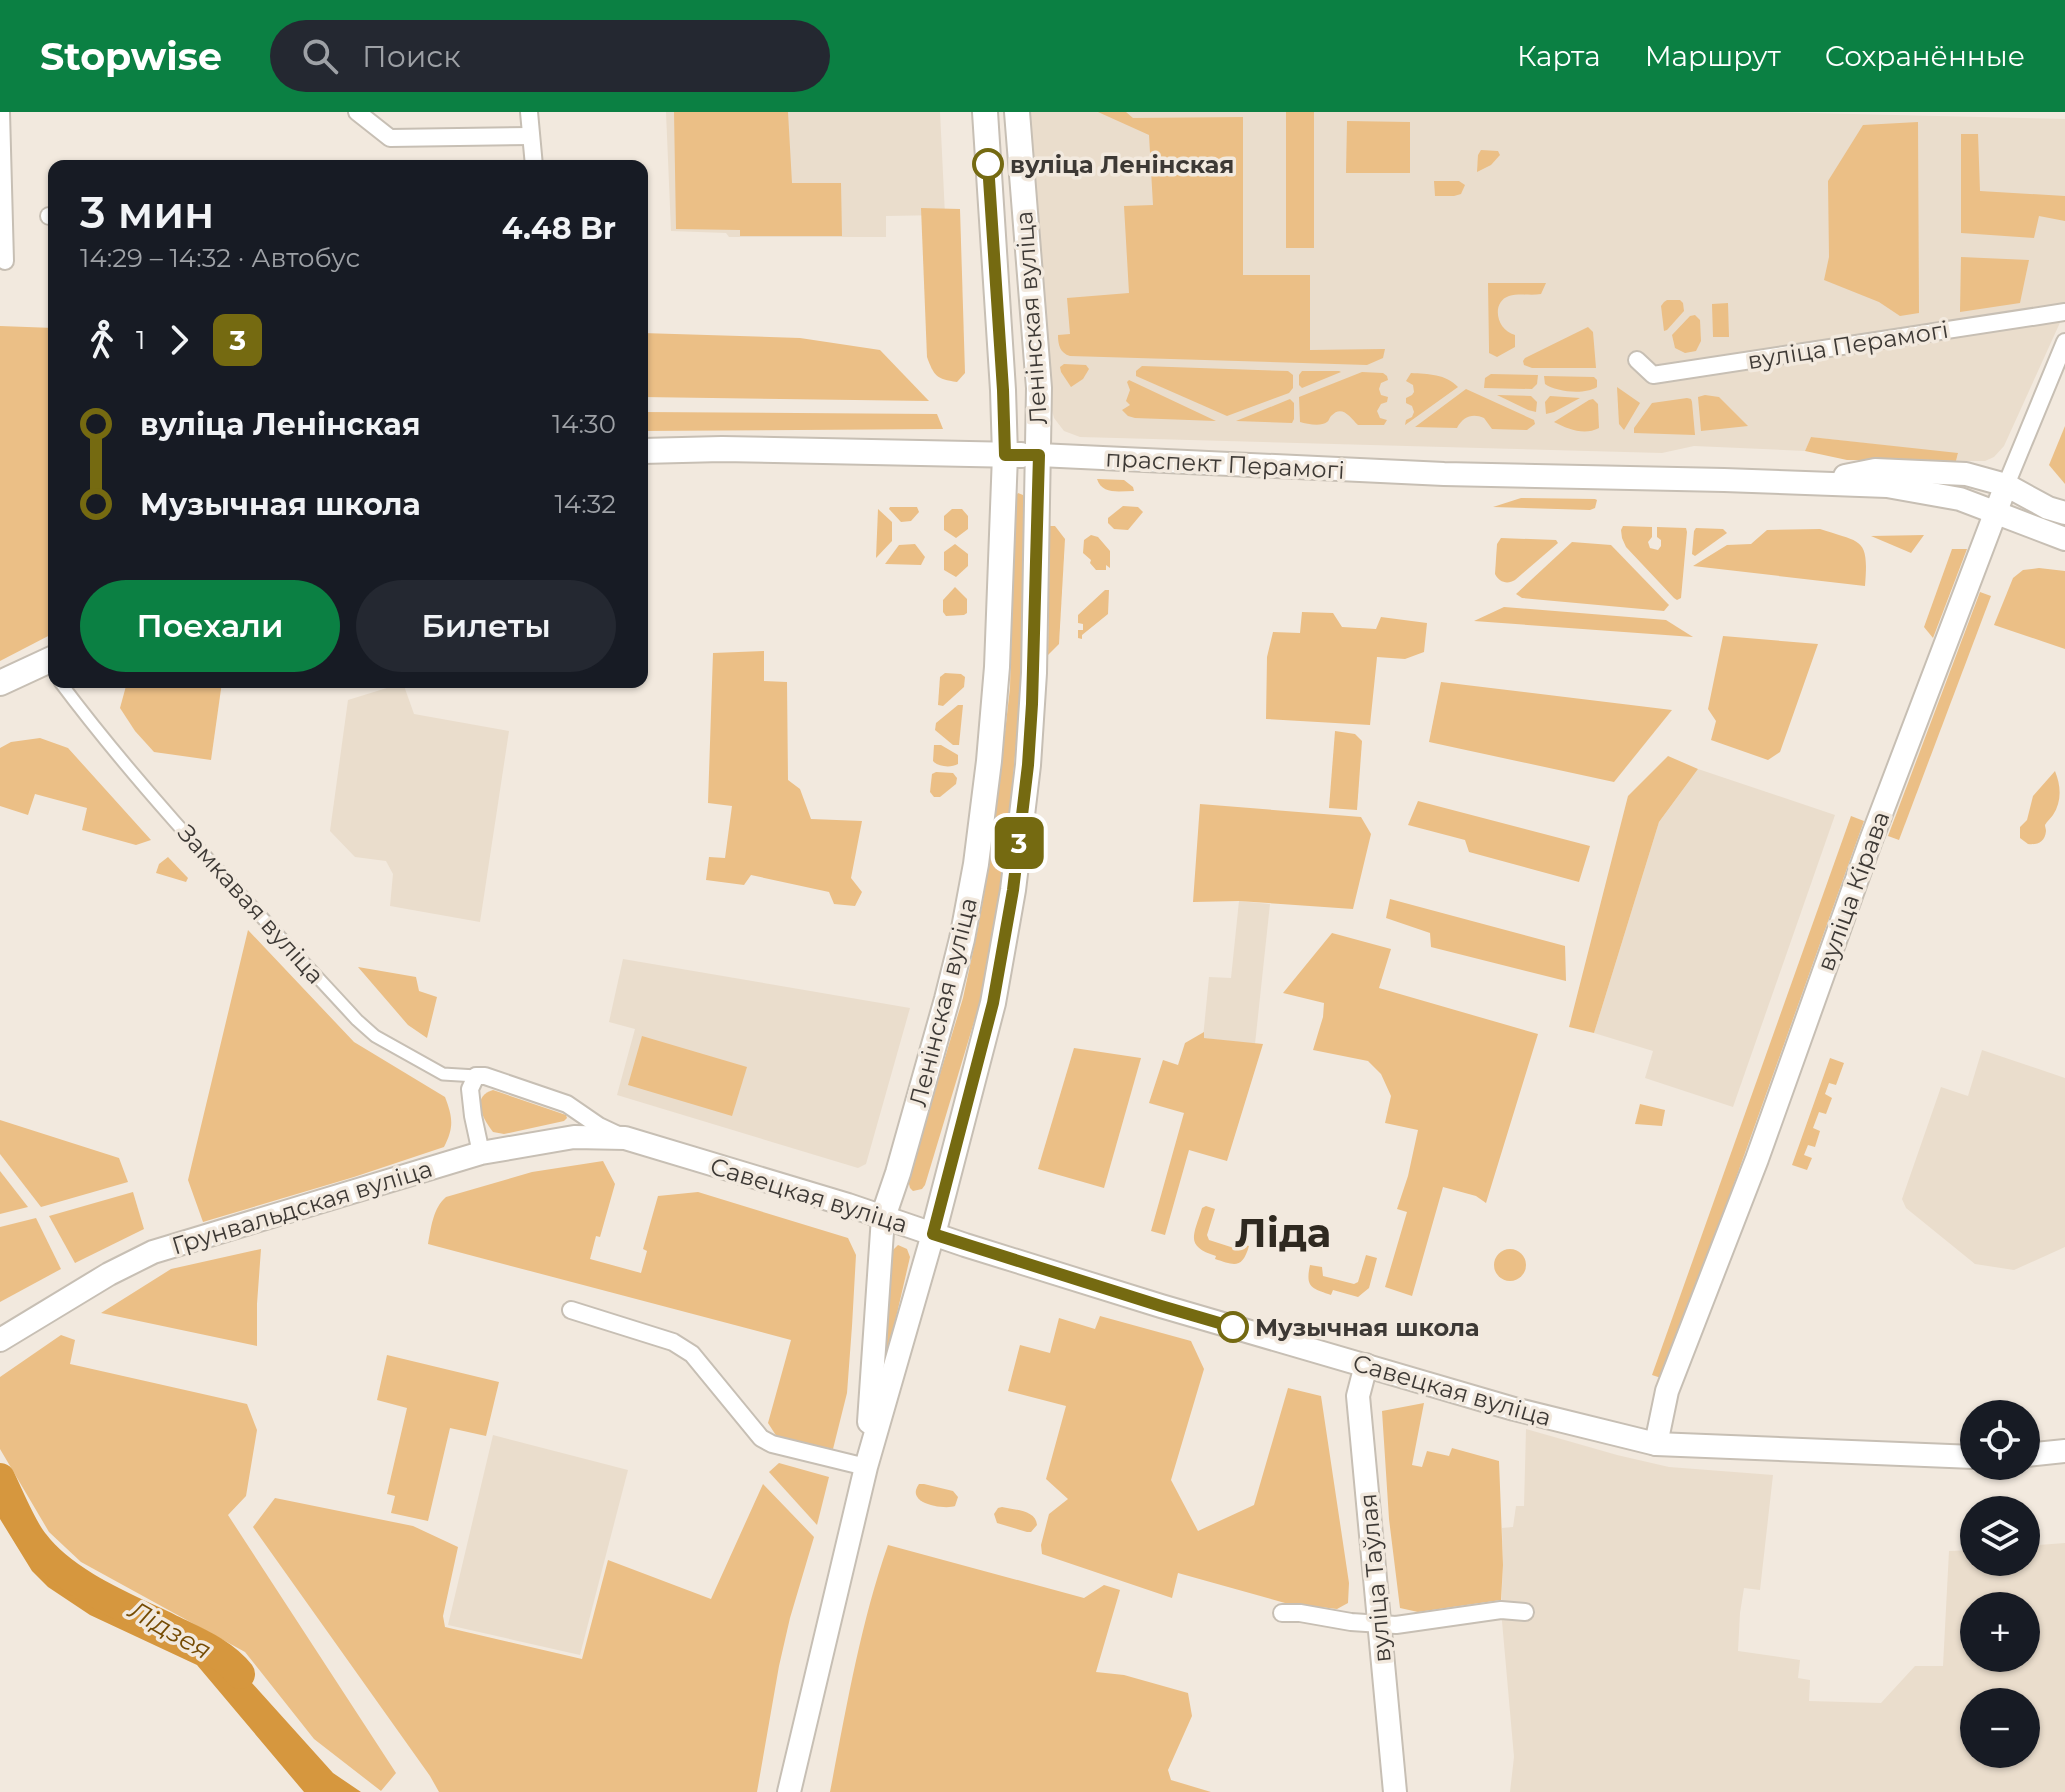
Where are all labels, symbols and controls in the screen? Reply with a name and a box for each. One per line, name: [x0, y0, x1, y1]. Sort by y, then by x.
search box: [270, 20, 830, 92]
text: Stopwise: [40, 33, 222, 80]
icon: search: [298, 34, 342, 78]
text: Поиск: [362, 38, 461, 75]
text: Карта: [1517, 39, 1601, 73]
text: Маршрут: [1645, 39, 1781, 73]
text: Сохранённые: [1825, 39, 2025, 73]
marker: вуліца Ленінская: [973, 149, 1003, 179]
place label: вуліца Ленінская: [1010, 150, 1234, 179]
text: 3 мин: [80, 185, 214, 239]
text: 4.48 Br: [502, 210, 616, 247]
street label: Ленінская вуліца: [1009, 210, 1053, 426]
text: 14:29 – 14:32 · Автобус: [80, 242, 360, 274]
street label: вуліца Перамогі: [1745, 315, 1951, 375]
icon: walk: [80, 318, 124, 362]
icon: forward: [157, 318, 201, 362]
text: 3: [229, 323, 246, 357]
text: 1: [136, 324, 145, 356]
text: вуліца Ленінская: [140, 406, 421, 443]
text: 14:30: [552, 408, 616, 440]
street label: праспект Перамогі: [1105, 443, 1345, 485]
text: Музычная школа: [140, 486, 421, 523]
text: 14:32: [554, 488, 616, 520]
button: Поехали: [80, 580, 340, 672]
button: Билеты: [356, 580, 616, 672]
street label: вуліца Кірава: [1811, 807, 1895, 975]
line badge: 3: [993, 817, 1045, 869]
street label: Замкавая вуліца: [172, 818, 330, 990]
text: 3: [1011, 826, 1027, 860]
street label: Ленінская вуліца: [903, 895, 983, 1109]
street label: Савецкая вуліца: [707, 1151, 911, 1239]
street label: Грунвальдская вуліца: [168, 1154, 436, 1260]
district label: Ліда: [1235, 1208, 1331, 1257]
marker: Музычная школа: [1218, 1312, 1248, 1342]
place label: Музычная школа: [1255, 1313, 1480, 1342]
street label: Савецкая вуліца: [1350, 1348, 1554, 1432]
map controls: [1960, 1400, 2040, 1768]
button: locate: [1960, 1400, 2040, 1480]
street label: вуліца Таўлая: [1353, 1492, 1397, 1664]
button: layers: [1960, 1496, 2040, 1576]
button: +: [1960, 1592, 2040, 1672]
water label: Лідзея: [121, 1593, 217, 1666]
button: −: [1960, 1688, 2040, 1768]

